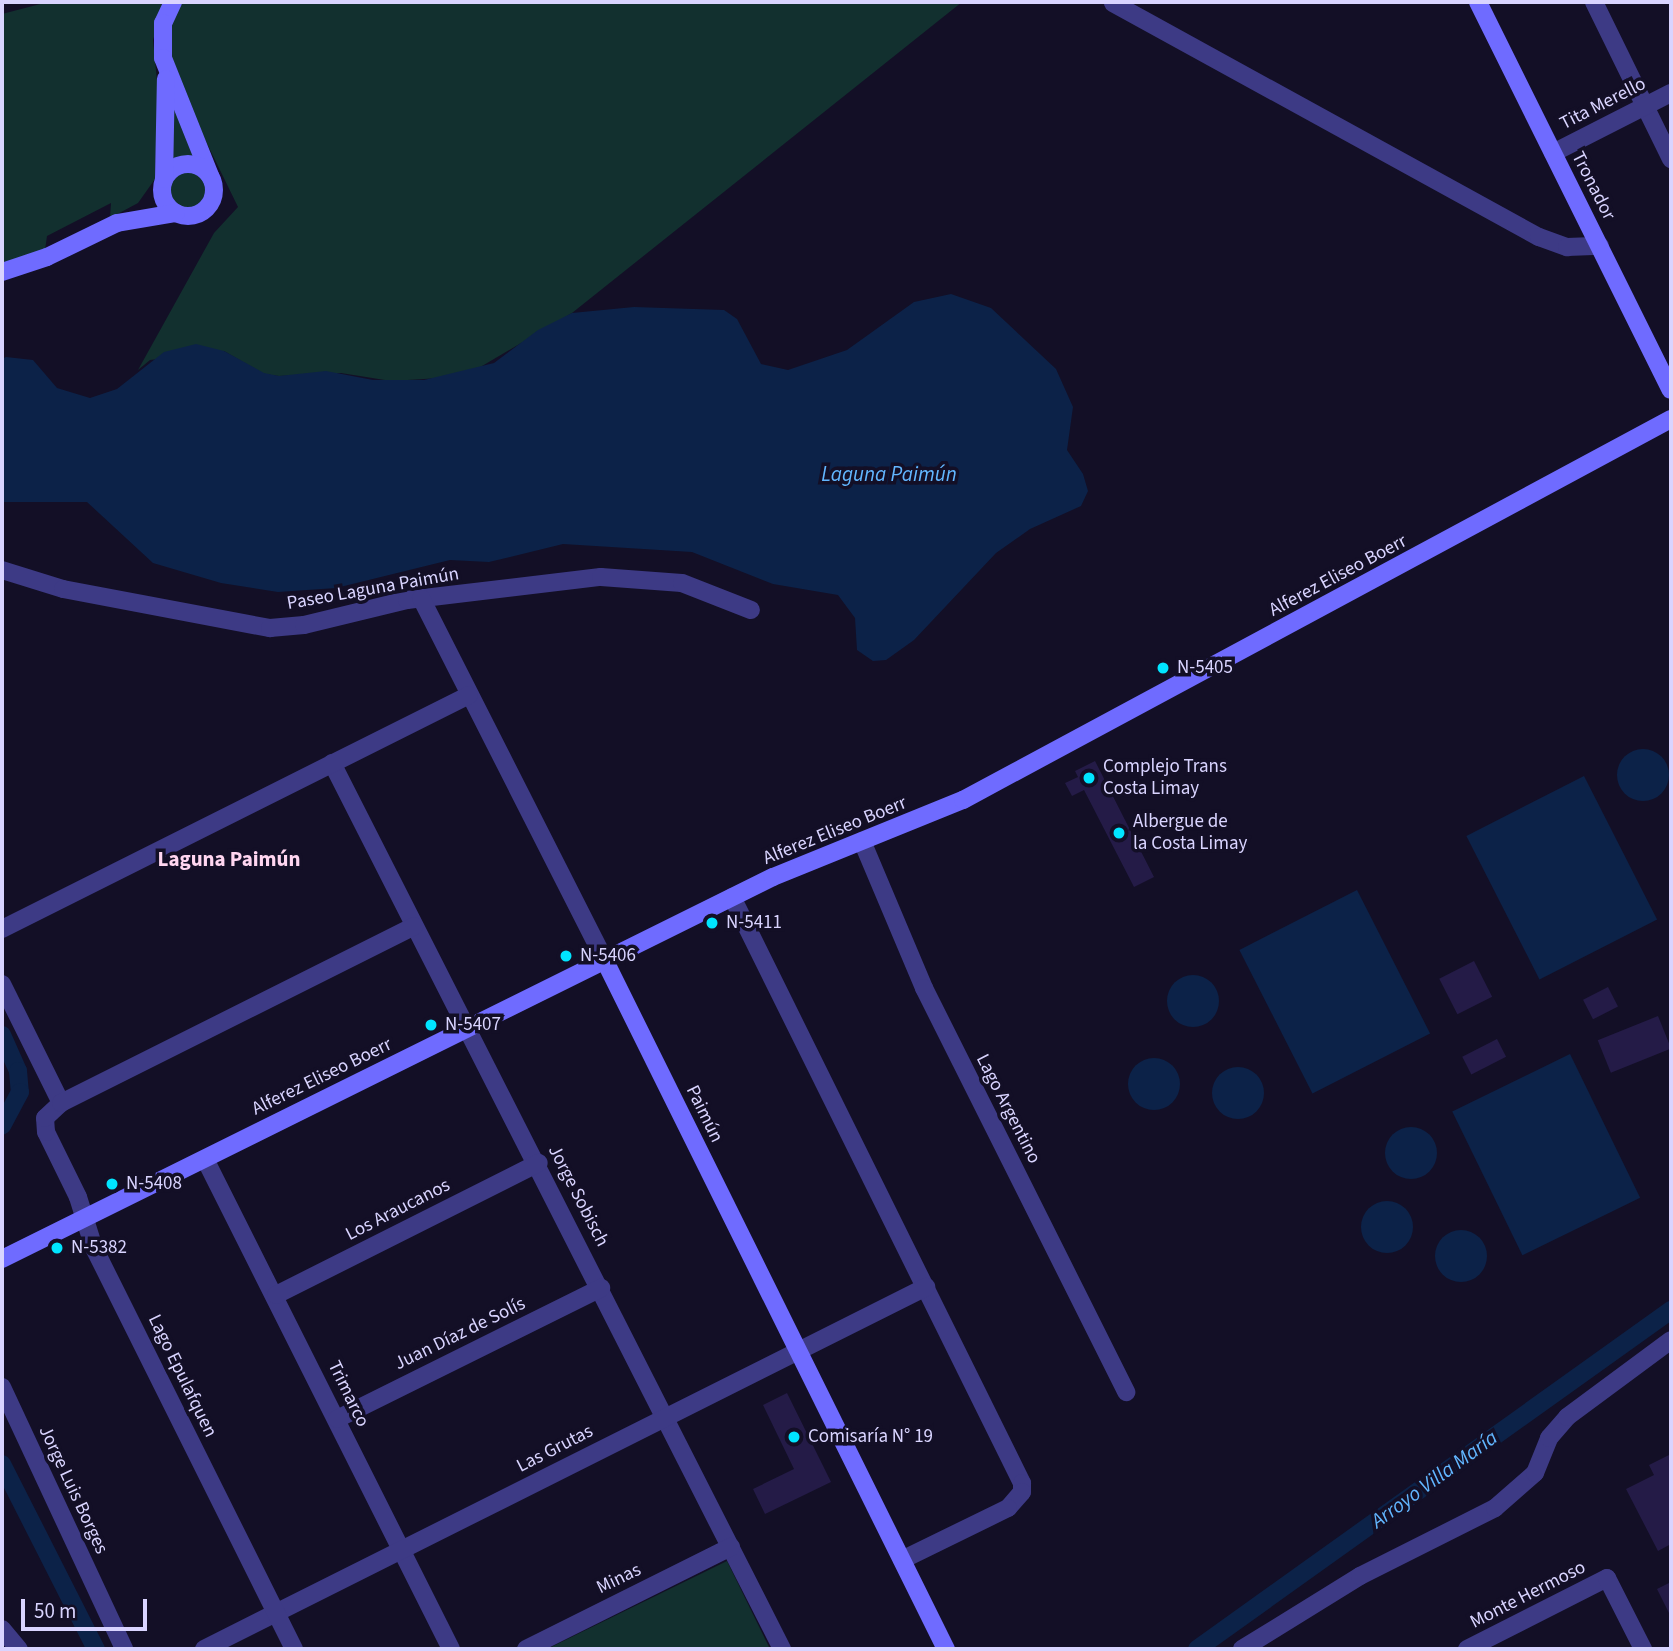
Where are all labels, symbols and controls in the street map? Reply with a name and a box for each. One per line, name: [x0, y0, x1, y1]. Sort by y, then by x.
street label: Tita Merello: [1556, 73, 1650, 135]
street label: Tronador: [1566, 148, 1620, 224]
water label: Laguna Paimún: [821, 461, 957, 487]
street label: Alferez Eliseo Boerr: [1265, 530, 1411, 622]
street label: Paseo Laguna Paimún: [285, 563, 461, 615]
place label: N-5405: [1177, 657, 1233, 679]
marker: N-5405: [1155, 660, 1171, 676]
place label: Complejo Trans Costa Limay: [1103, 756, 1227, 800]
marker: Complejo Trans Costa Limay: [1081, 770, 1097, 786]
street label: Alferez Eliseo Boerr: [760, 792, 910, 870]
place label: Albergue de la Costa Limay: [1133, 811, 1247, 855]
marker: Albergue de la Costa Limay: [1111, 825, 1127, 841]
district label: Laguna Paimún: [158, 846, 300, 872]
place label: N-5411: [726, 912, 782, 934]
marker: N-5411: [704, 915, 720, 931]
place label: N-5406: [580, 945, 636, 967]
marker: N-5406: [558, 948, 574, 964]
place label: N-5407: [445, 1014, 501, 1036]
marker: N-5407: [423, 1017, 439, 1033]
street label: Alferez Eliseo Boerr: [248, 1033, 396, 1121]
street label: Lago Argentino: [971, 1050, 1045, 1168]
street label: Paimún: [680, 1082, 728, 1146]
street label: Jorge Sobisch: [543, 1141, 613, 1251]
place label: N-5408: [126, 1173, 182, 1195]
street label: Los Araucanos: [342, 1174, 454, 1246]
marker: N-5408: [104, 1176, 120, 1192]
place label: N-5382: [71, 1237, 127, 1259]
marker: N-5382: [49, 1240, 65, 1256]
street label: Juan Díaz de Solís: [391, 1292, 529, 1376]
street label: Lago Epulafquen: [142, 1311, 222, 1441]
street label: Trimarco: [322, 1357, 374, 1431]
street label: Las Grutas: [513, 1420, 597, 1478]
street label: Jorge Luis Borges: [33, 1422, 113, 1558]
water label: Arroyo Villa María: [1366, 1425, 1502, 1533]
place label: Comisaría N° 19: [808, 1426, 933, 1448]
marker: Comisaría N° 19: [786, 1429, 802, 1445]
street label: Monte Hermoso: [1466, 1556, 1590, 1634]
street label: Minas: [593, 1559, 645, 1599]
scale bar: [24, 1584, 150, 1628]
text: 50 m: [34, 1596, 76, 1626]

